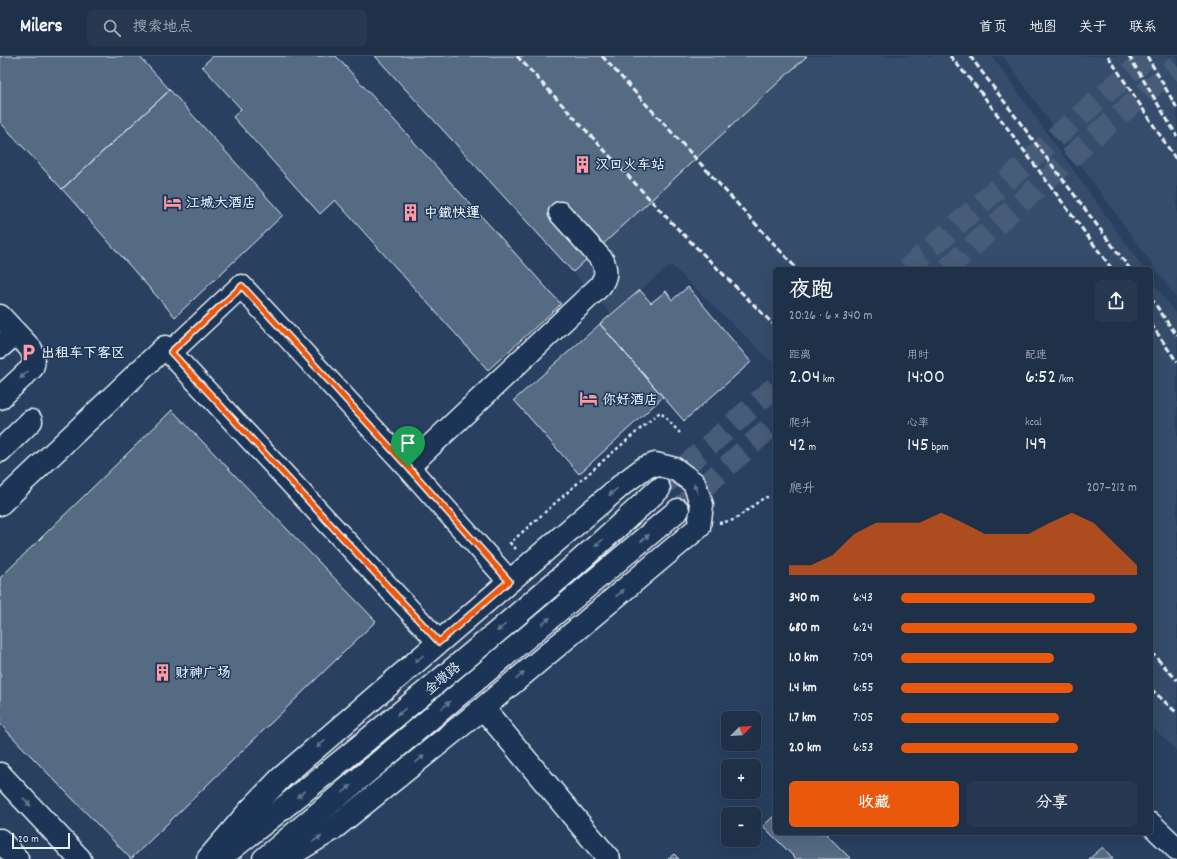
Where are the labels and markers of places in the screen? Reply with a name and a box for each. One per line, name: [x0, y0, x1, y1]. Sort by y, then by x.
building icon: 汉口火车站: [572, 154, 592, 174]
place label: 汉口火车站: [595, 156, 665, 176]
hotel icon: 江城大酒店: [163, 192, 183, 212]
place label: 江城大酒店: [186, 194, 256, 214]
building icon: 中鐵快運: [401, 202, 421, 222]
place label: 中鐵快運: [424, 204, 480, 224]
parking icon: 出租车下客区: [18, 342, 38, 362]
place label: 出租车下客区: [41, 344, 125, 364]
hotel icon: 你好酒店: [579, 389, 599, 409]
place label: 你好酒店: [602, 391, 658, 411]
pin: [391, 426, 425, 467]
building icon: 财神广场: [152, 662, 172, 682]
place label: 财神广场: [175, 664, 231, 684]

